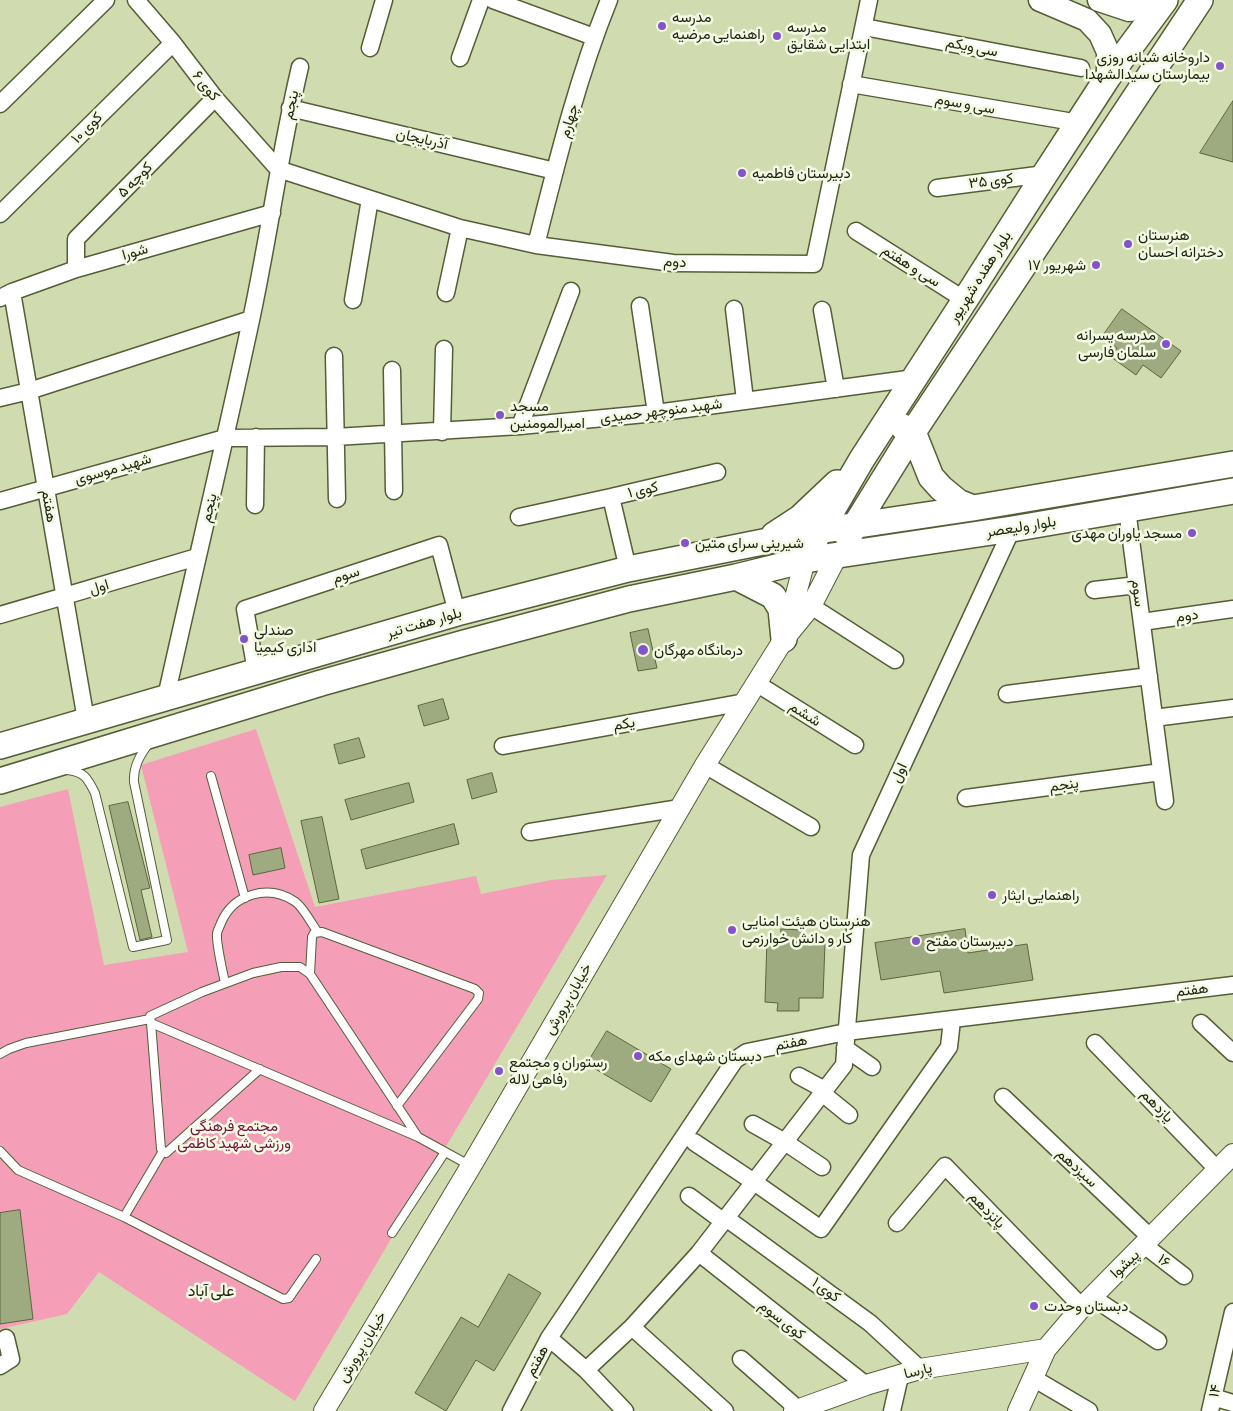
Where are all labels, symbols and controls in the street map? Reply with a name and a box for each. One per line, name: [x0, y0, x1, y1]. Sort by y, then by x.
place label: مدرسه راهنمایی مرضیه: [672, 8, 765, 43]
place label: مدرسه ابتدایی شقایق: [787, 18, 870, 53]
marker: مدرسه راهنمایی مرضیه: [656, 20, 668, 32]
marker: مدرسه ابتدایی شقایق: [771, 30, 783, 42]
street label: سی ویکم: [944, 33, 1000, 61]
place label: داروخانه شبانه روزی بیمارستان سیدالشهدا: [1085, 48, 1210, 83]
marker: داروخانه شبانه روزی بیمارستان سیدالشهدا: [1214, 60, 1226, 72]
street label: کوی ۶: [189, 67, 223, 105]
street label: پنجم: [279, 89, 303, 121]
street label: سی و سوم: [934, 90, 996, 118]
street label: چهارم: [555, 102, 583, 140]
street label: کوی ۱۰: [68, 109, 106, 147]
street label: آذربایجان: [394, 124, 450, 154]
street label: کوچه ۵: [114, 159, 156, 201]
place label: دبیرستان فاطمیه: [752, 164, 851, 182]
marker: دبیرستان فاطمیه: [736, 167, 748, 179]
street label: کوی ۳۵: [968, 169, 1014, 193]
place label: هنرستان دخترانه احسان: [1138, 226, 1224, 261]
street label: بلوار هفده شهریور: [945, 228, 1015, 326]
marker: هنرستان دخترانه احسان: [1122, 238, 1134, 250]
street label: شورا: [120, 240, 150, 264]
street label: سی و هفتم: [878, 241, 944, 291]
street label: دوم: [663, 252, 687, 272]
place label: ۱۷ شهریور: [1028, 256, 1086, 274]
marker: ۱۷ شهریور: [1090, 259, 1102, 271]
place label: مدرسه پسرانه سلمان فارسی: [1076, 326, 1156, 361]
marker: مدرسه پسرانه سلمان فارسی: [1160, 338, 1172, 350]
street label: شهبد منوچهر حمیدی: [599, 395, 723, 427]
place label: مسجد امیرالمومنین: [510, 397, 585, 432]
marker: مسجد امیرالمومنین: [494, 409, 506, 421]
street label: شهید موسوی: [73, 449, 153, 489]
street label: کوی ۱: [626, 478, 660, 502]
street label: هفتم: [37, 488, 61, 524]
street label: پنجم: [197, 492, 221, 524]
street label: بلوار ولیعصر: [985, 513, 1057, 541]
place label: مسجد یاوران مهدی: [1071, 524, 1182, 542]
marker: مسجد یاوران مهدی: [1186, 527, 1198, 539]
place label: شیرینی سرای متین: [695, 534, 804, 552]
marker: شیرینی سرای متین: [679, 537, 691, 549]
street label: سوم: [330, 562, 362, 588]
street label: اول: [87, 576, 111, 598]
street label: سوم: [1127, 578, 1149, 608]
street label: بلوار هفت تیر: [384, 604, 464, 642]
street label: دوم: [1174, 606, 1200, 626]
place label: صندلی اداری کیمیا: [254, 621, 316, 656]
marker: صندلی اداری کیمیا: [238, 633, 250, 645]
place label: درمانگاه مهرگان: [654, 641, 743, 659]
marker: درمانگاه مهرگان: [636, 643, 650, 657]
street label: ششم: [786, 697, 824, 731]
street label: یکم: [612, 713, 636, 735]
street label: اول: [887, 760, 911, 786]
street label: پنجم: [1048, 774, 1080, 796]
place label: راهنمایی ایثار: [1002, 886, 1079, 904]
marker: راهنمایی ایثار: [986, 889, 998, 901]
place label: هنرستان هیئت امنایی کار و دانش خوارزمی: [742, 912, 871, 947]
marker: هنرستان هیئت امنایی کار و دانش خوارزمی: [726, 924, 738, 936]
place label: دبیرستان مفتح: [926, 932, 1013, 950]
marker: دبیرستان مفتح: [910, 935, 922, 947]
street label: خیابان پرورش: [540, 960, 596, 1038]
street label: هفتم: [1175, 979, 1209, 1001]
street label: هفتم: [773, 1031, 809, 1055]
place label: دبستان شهدای مکه: [648, 1047, 762, 1065]
marker: دبستان شهدای مکه: [632, 1050, 644, 1062]
place label: رستوران و مجتمع رفاهی لاله: [509, 1053, 607, 1088]
marker: رستوران و مجتمع رفاهی لاله: [493, 1065, 505, 1077]
street label: یازدهم: [1137, 1085, 1177, 1127]
park label: مجتمع فرهنگی ورزشی شهید کاظمی: [177, 1117, 291, 1152]
street label: سیزدهم: [1053, 1145, 1101, 1191]
street label: پانزدهم: [965, 1188, 1009, 1232]
street label: پیشوا: [1107, 1246, 1143, 1282]
street label: ۱۶: [1154, 1250, 1174, 1272]
street label: کوی ۱: [808, 1274, 844, 1306]
district label: علی آباد: [188, 1281, 234, 1301]
street label: کوی سوم: [755, 1296, 809, 1344]
place label: دبستان وحدت: [1044, 1297, 1128, 1315]
marker: دبستان وحدت: [1028, 1300, 1040, 1312]
street label: خیابان پرورش: [334, 1308, 390, 1386]
street label: هفتم: [521, 1342, 553, 1380]
street label: پارسا: [902, 1359, 934, 1383]
street label: ۱۴: [1205, 1383, 1225, 1399]

